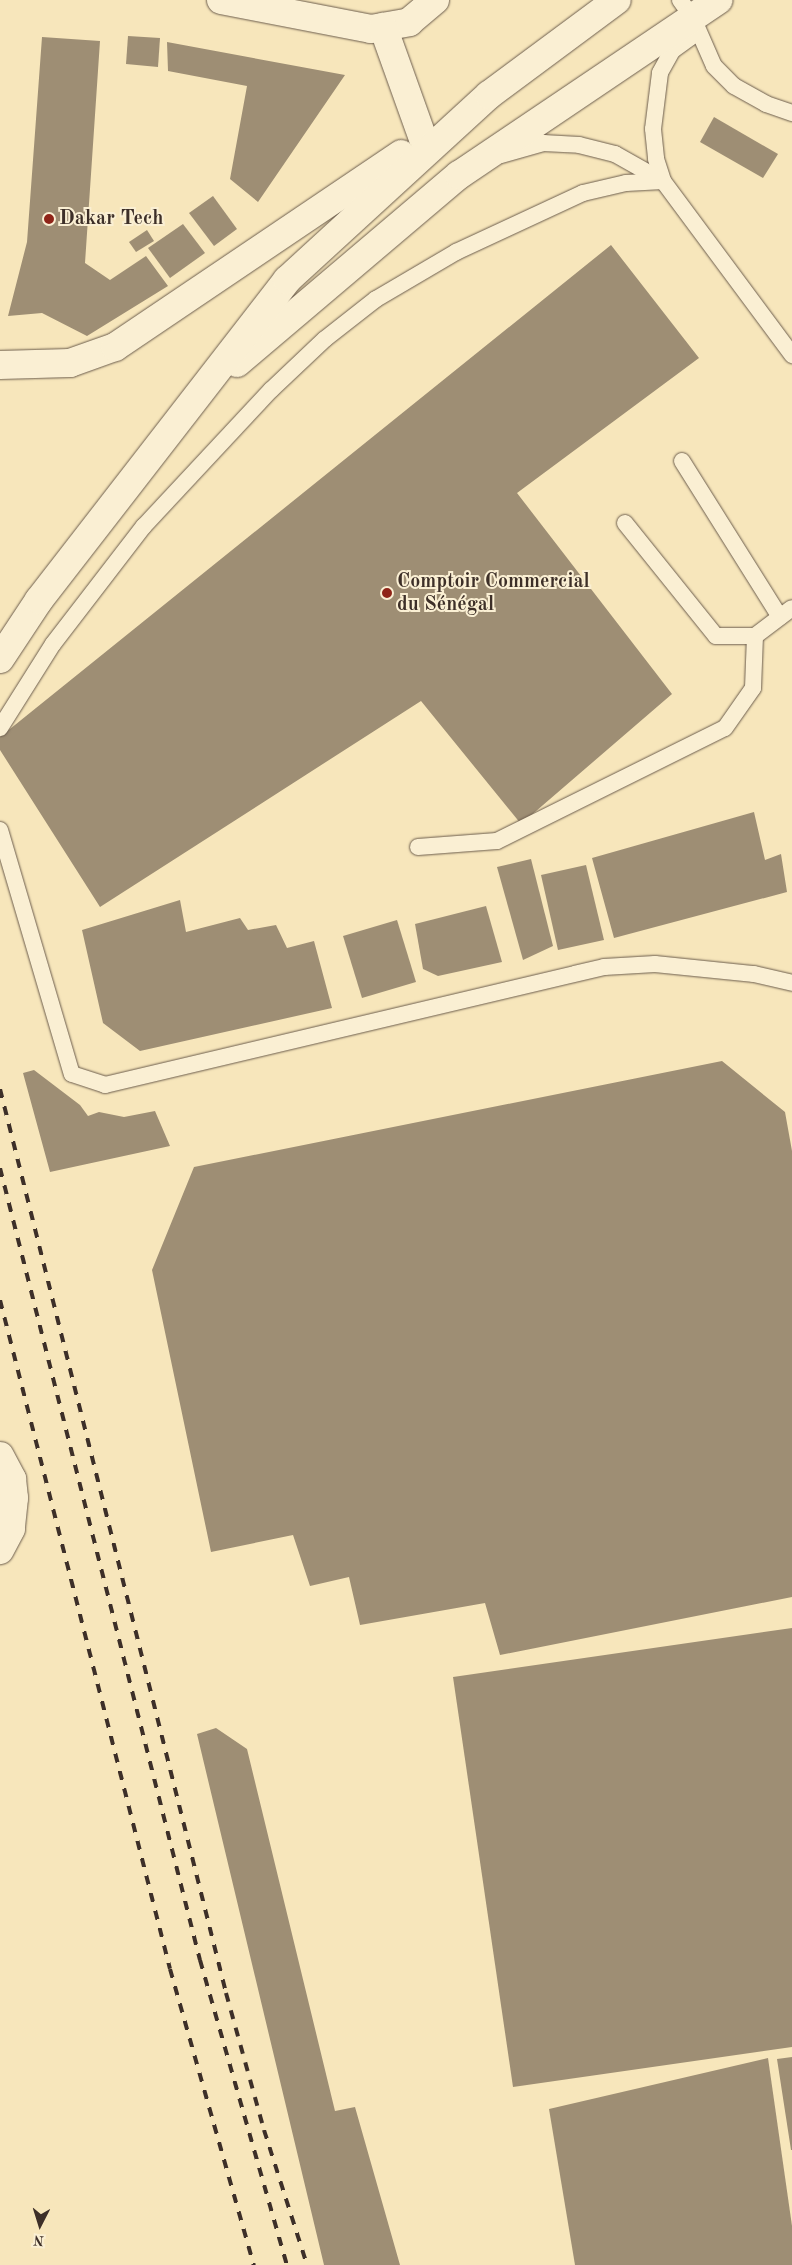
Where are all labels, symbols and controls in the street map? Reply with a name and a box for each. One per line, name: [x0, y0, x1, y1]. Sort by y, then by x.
place label: Dakar Tech: [59, 207, 164, 231]
marker: Dakar Tech: [43, 213, 55, 225]
place label: Comptoir Commercial du Sénégal: [397, 570, 590, 617]
marker: Comptoir Commercial du Sénégal: [381, 587, 393, 599]
north arrow: [15, 2200, 65, 2250]
text: N: [33, 2233, 45, 2247]

